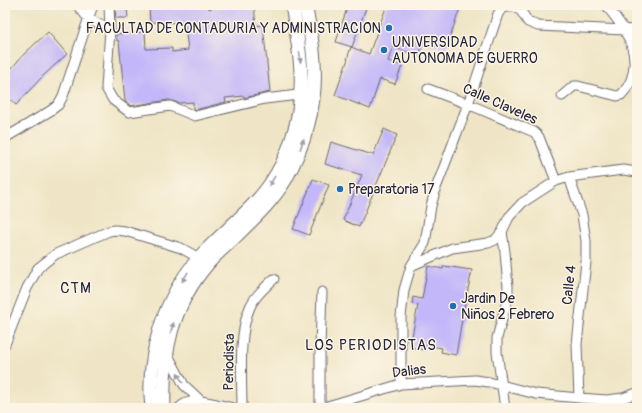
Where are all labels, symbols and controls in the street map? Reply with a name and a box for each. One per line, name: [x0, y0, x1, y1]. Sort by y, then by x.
place label: FACULTAD DE CONTADURIA Y ADMINISTRACION: [86, 20, 381, 37]
marker: FACULTAD DE CONTADURIA Y ADMINISTRACION: [384, 23, 394, 33]
place label: UNIVERSIDAD AUTONOMA DE GUERRO: [392, 34, 538, 67]
marker: UNIVERSIDAD AUTONOMA DE GUERRO: [379, 45, 389, 55]
one-way arrow: [297, 51, 303, 63]
street label: Calle Claveles: [460, 80, 541, 128]
one-way arrow: [299, 138, 305, 150]
one-way arrow: [268, 175, 275, 187]
place label: Preparatoria 17: [348, 181, 435, 198]
marker: Preparatoria 17: [335, 184, 345, 194]
street label: Calle 4: [558, 264, 580, 306]
one-way arrow: [181, 272, 189, 282]
district label: CTM: [60, 279, 92, 298]
place label: Jardin De Niños 2 Febrero: [461, 290, 555, 323]
marker: Jardin De Niños 2 Febrero: [448, 301, 458, 311]
one-way arrow: [169, 322, 175, 334]
street label: Periodista: [220, 333, 238, 391]
district label: LOS PERIODISTAS: [305, 336, 437, 355]
street label: Dalias: [391, 360, 428, 382]
one-way arrow: [176, 372, 183, 384]

